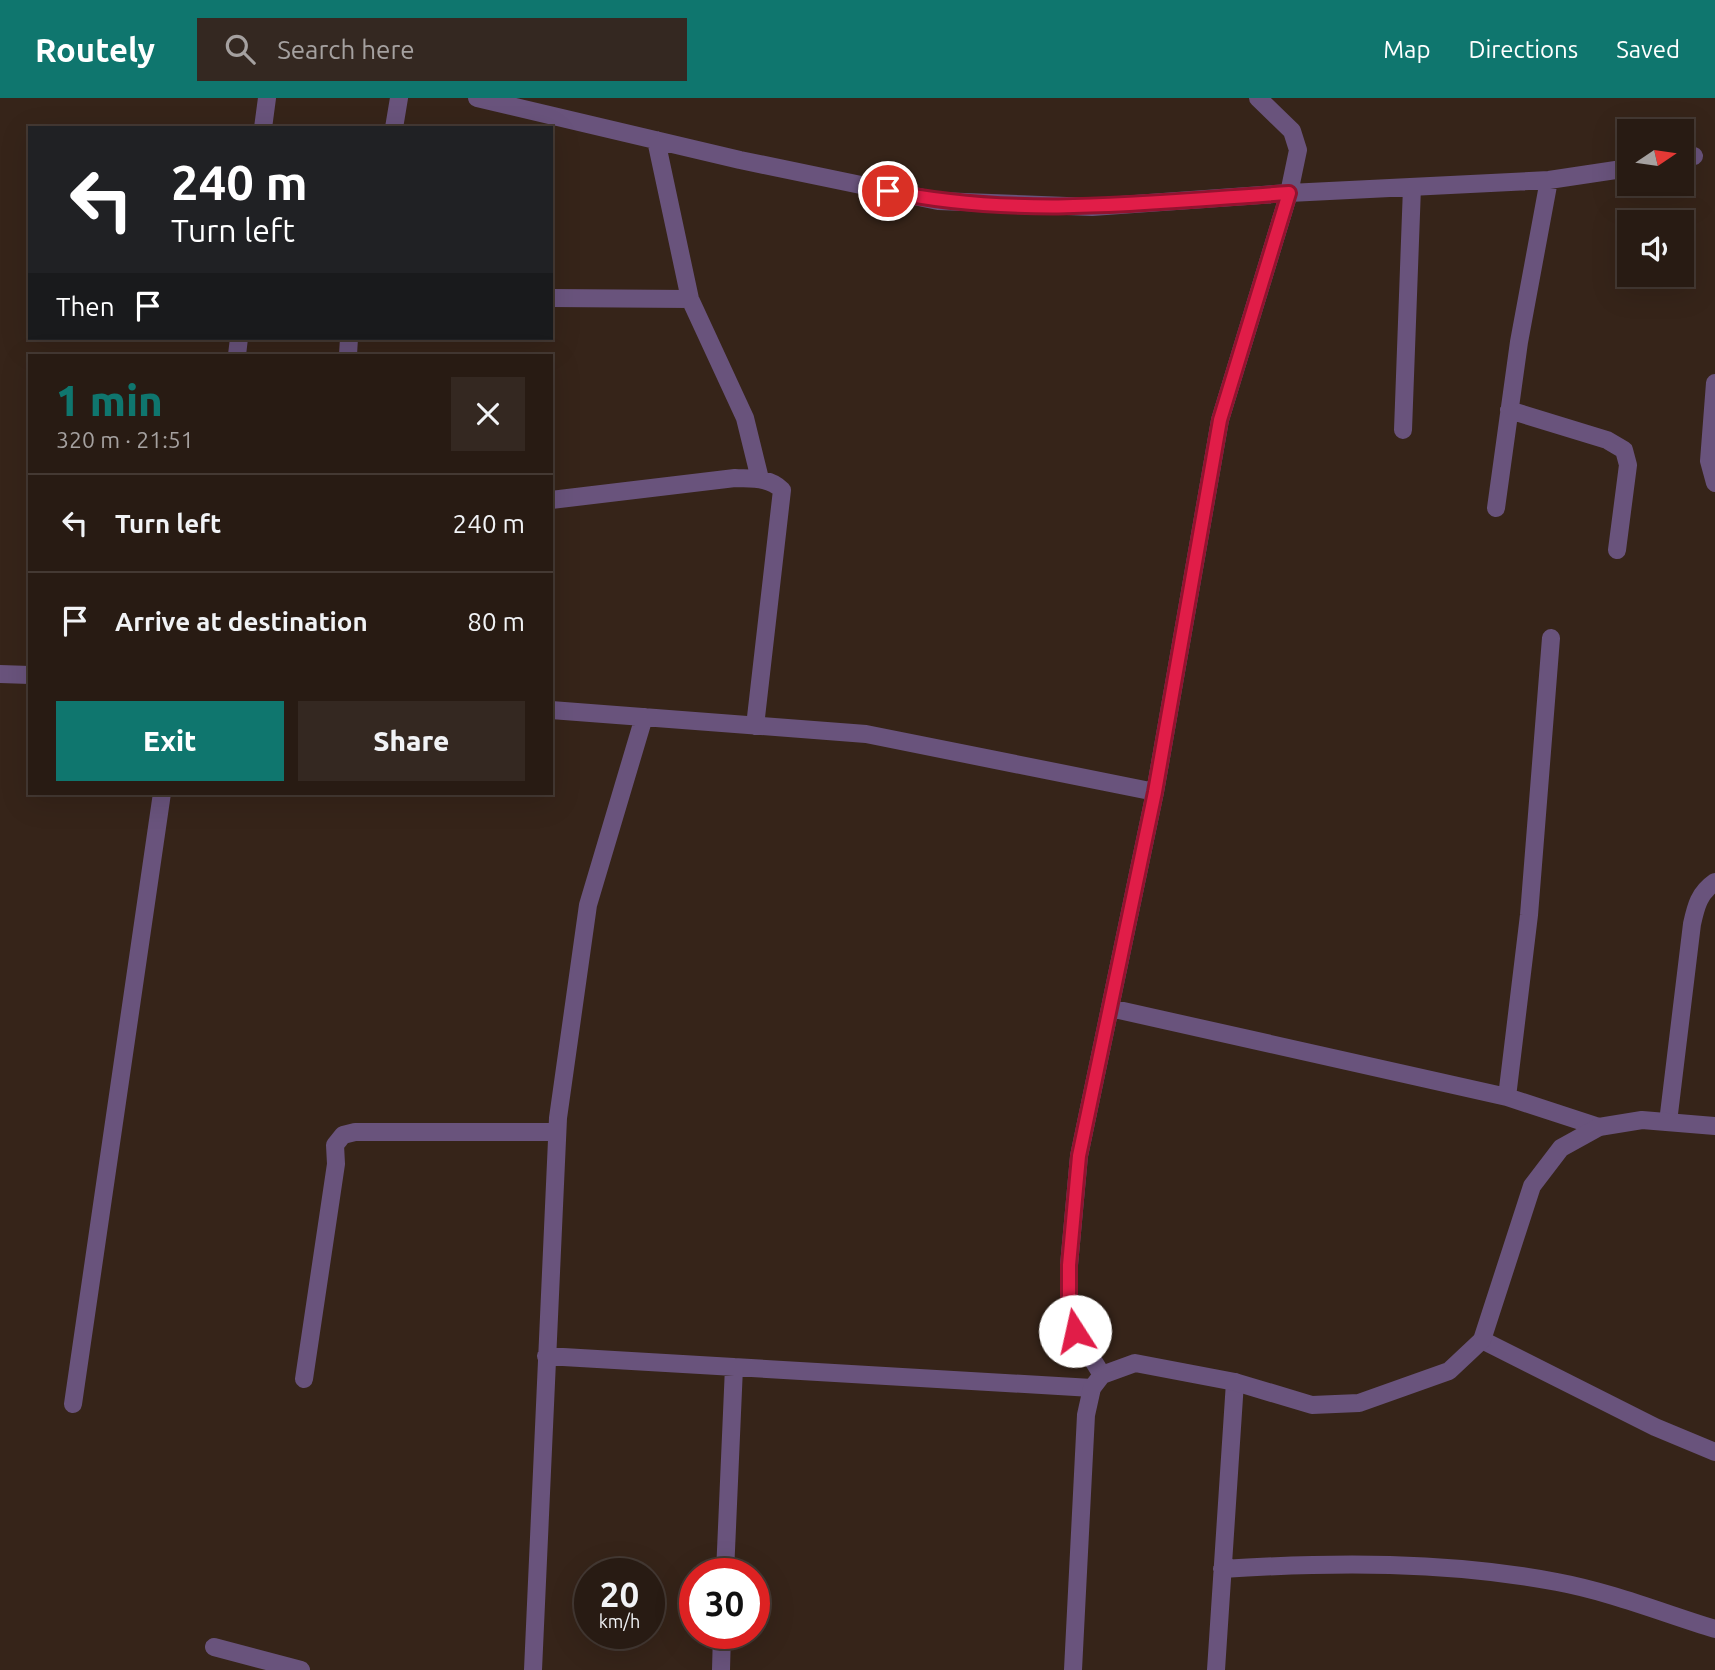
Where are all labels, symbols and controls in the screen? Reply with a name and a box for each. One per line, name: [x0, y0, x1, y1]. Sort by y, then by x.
search box: [197, 18, 687, 81]
icon: search: [221, 30, 259, 68]
text: Routely: [35, 31, 155, 68]
text: Search here: [277, 35, 415, 64]
text: Map: [1383, 36, 1430, 63]
text: Directions: [1468, 36, 1578, 63]
text: Saved: [1616, 36, 1680, 63]
north arrow: [1617, 119, 1694, 196]
map controls: [1617, 119, 1694, 287]
icon: left: [56, 154, 147, 245]
text: 240 m: [171, 154, 308, 209]
pin: [858, 161, 918, 221]
icon: arrive: [869, 172, 907, 210]
button: sound: [1617, 210, 1694, 287]
text: Turn left: [171, 212, 295, 248]
icon: arrive: [129, 287, 167, 325]
text: Then: [56, 292, 115, 321]
text: 1 min: [56, 377, 163, 424]
button: close: [451, 377, 525, 451]
text: 320 m · 21:51: [56, 427, 194, 452]
icon: left: [56, 504, 94, 542]
text: Turn left: [115, 509, 221, 538]
text: 240 m: [453, 509, 525, 538]
icon: arrive: [56, 602, 94, 640]
text: Arrive at destination: [115, 607, 368, 636]
text: 80 m: [467, 607, 525, 636]
button: Exit: [56, 701, 284, 781]
button: Share: [298, 701, 525, 781]
position arrow: [1038, 1294, 1112, 1368]
speed limit sign: 30: [679, 1558, 770, 1649]
text: 20: [600, 1574, 639, 1614]
text: km/h: [599, 1611, 640, 1631]

